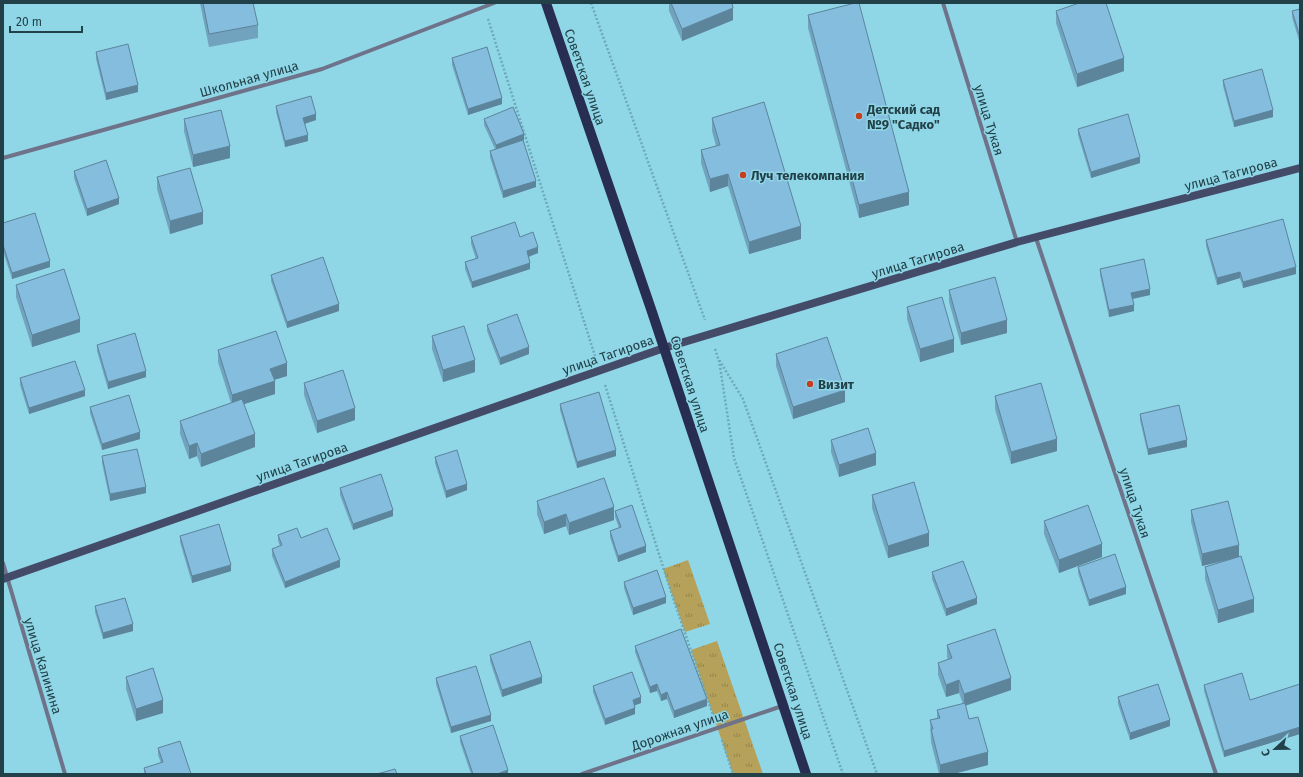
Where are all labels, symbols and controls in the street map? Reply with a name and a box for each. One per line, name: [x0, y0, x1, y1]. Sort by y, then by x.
scale bar: [10, 8, 82, 34]
text: 20 m: [16, 15, 42, 29]
street label: Советская улица: [561, 27, 609, 127]
street label: Школьная улица: [198, 58, 300, 100]
street label: улица Тукая: [971, 83, 1007, 157]
place label: Детский сад №9 "Садко": [866, 102, 941, 132]
marker: Детский сад №9 "Садко": [854, 111, 864, 121]
street label: улица Тагирова: [1183, 154, 1279, 194]
place label: Луч телекомпания: [751, 168, 864, 183]
marker: Луч телекомпания: [738, 170, 748, 180]
street label: улица Тагирова: [870, 239, 966, 281]
street label: улица Тагирова: [560, 332, 656, 378]
street label: Советская улица: [667, 334, 713, 434]
place label: Визит: [818, 377, 855, 392]
marker: Визит: [805, 379, 815, 389]
street label: улица Тагирова: [254, 439, 350, 485]
street label: улица Тукая: [1117, 466, 1153, 540]
street label: улица Калинина: [21, 616, 65, 716]
street label: Советская улица: [770, 641, 816, 741]
street label: Дорожная улица: [629, 706, 731, 754]
north arrow: [1255, 729, 1295, 769]
text: С: [1259, 747, 1273, 758]

